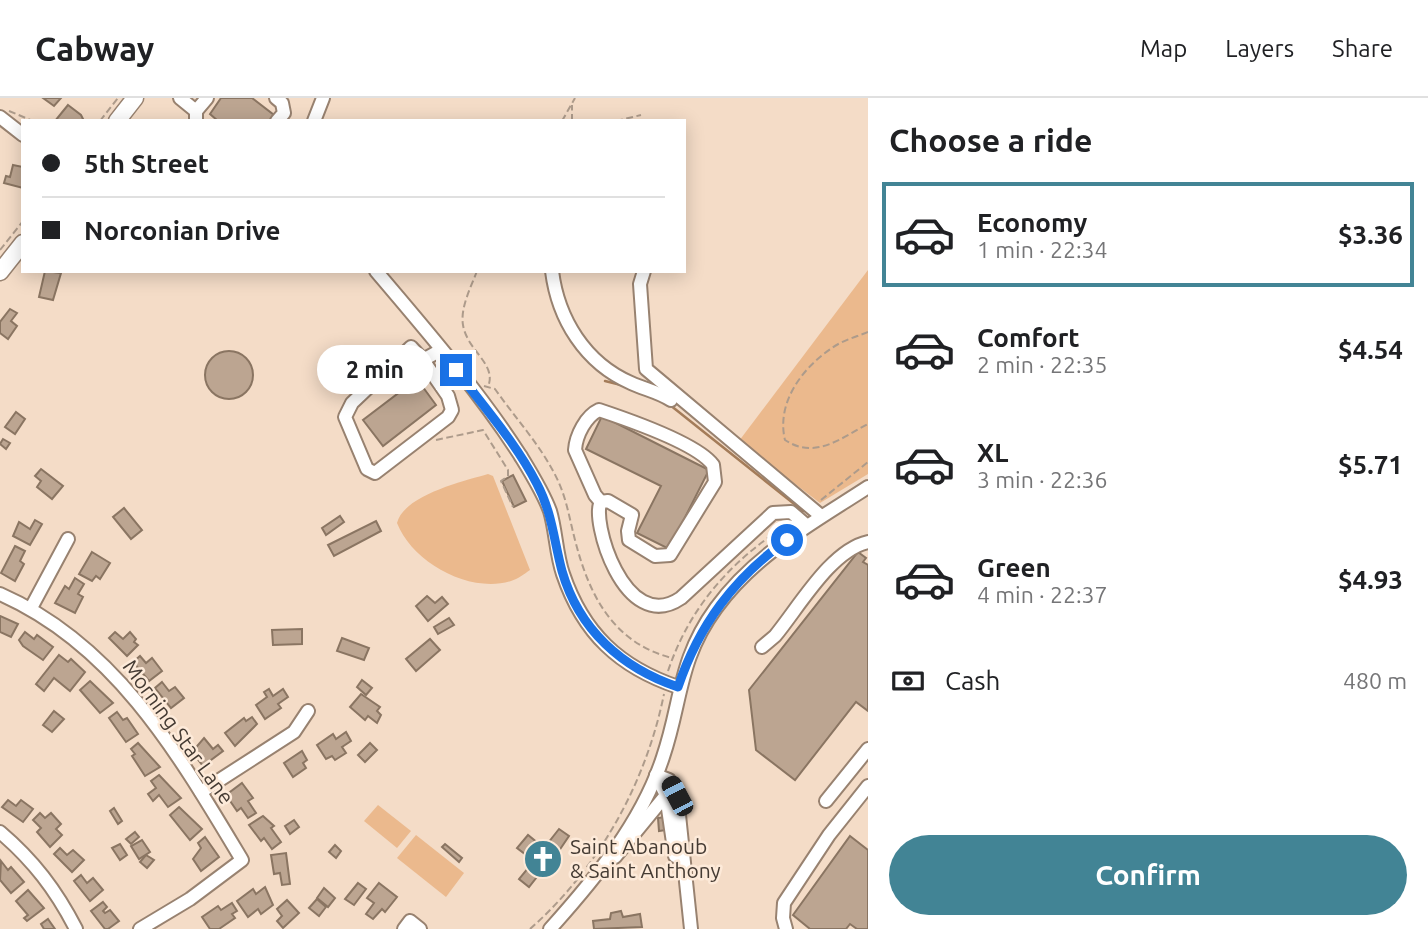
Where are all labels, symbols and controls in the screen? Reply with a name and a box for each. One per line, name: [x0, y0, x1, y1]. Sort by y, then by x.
text: Cabway: [35, 30, 154, 67]
text: Map: [1140, 35, 1187, 62]
text: Layers: [1225, 35, 1294, 62]
text: Share: [1332, 35, 1393, 62]
text: Choose a ride: [889, 122, 1092, 158]
text: 5th Street: [84, 149, 209, 178]
icon: car: [893, 203, 956, 266]
text: Economy: [977, 208, 1087, 237]
text: Norconian Drive: [84, 216, 281, 245]
text: $3.36: [1338, 220, 1403, 249]
text: 1 min · 22:34: [977, 237, 1108, 262]
icon: car: [893, 318, 956, 381]
text: Comfort: [977, 323, 1080, 352]
text: $4.54: [1338, 335, 1403, 364]
callout: 2 min: [316, 345, 432, 394]
text: 2 min · 22:35: [977, 352, 1108, 377]
route end: [440, 354, 472, 386]
text: 2 min: [346, 357, 404, 382]
icon: car: [893, 433, 956, 496]
text: XL: [977, 438, 1008, 467]
text: $5.71: [1338, 450, 1403, 479]
text: 3 min · 22:36: [977, 467, 1108, 492]
route start: [771, 524, 803, 556]
icon: car: [893, 548, 956, 611]
text: Green: [977, 553, 1051, 582]
text: $4.93: [1338, 565, 1403, 594]
text: 4 min · 22:37: [977, 582, 1108, 607]
street label: Morning Star Lane: [118, 655, 239, 808]
icon: cash: [889, 662, 927, 700]
text: Cash: [945, 666, 1000, 695]
text: 480 m: [1343, 668, 1407, 693]
car: [658, 773, 697, 819]
place label: Saint Abanoub & Saint Anthony: [570, 834, 721, 882]
button: Confirm: [889, 835, 1407, 915]
church icon: Saint Abanoub & Saint Anthony: [522, 838, 564, 880]

